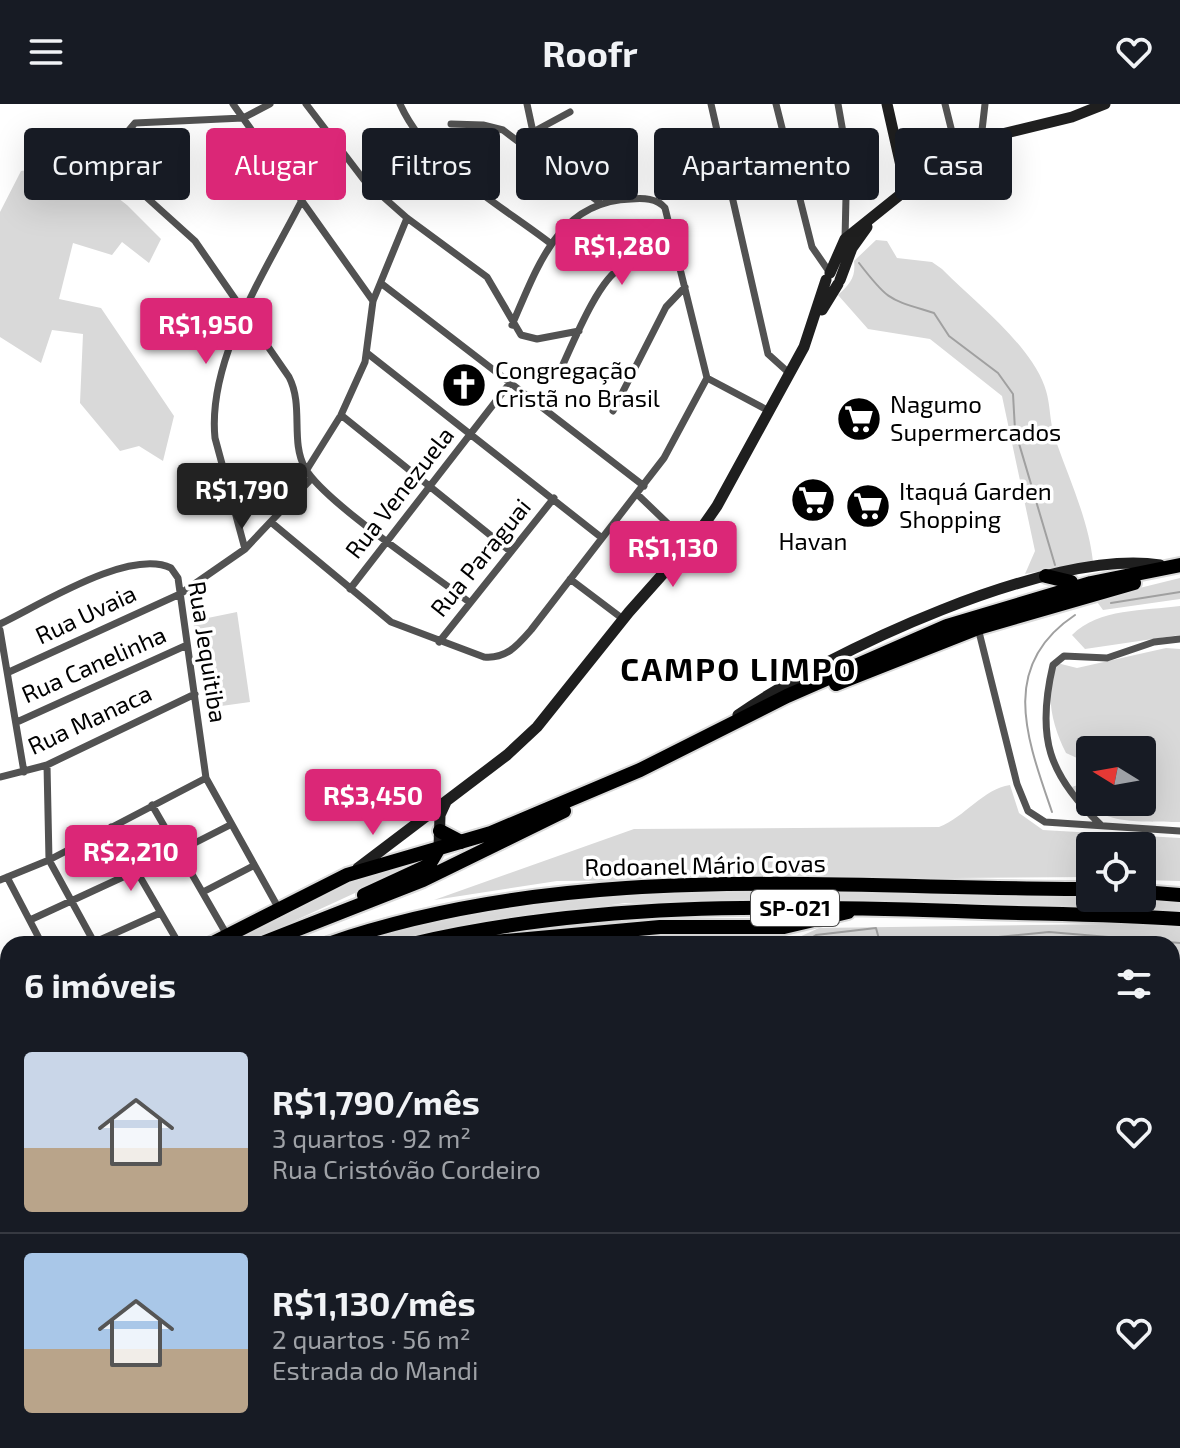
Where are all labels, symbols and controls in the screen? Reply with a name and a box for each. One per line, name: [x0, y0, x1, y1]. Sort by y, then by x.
icon: menu: [24, 30, 68, 74]
icon: heart: [1112, 30, 1156, 74]
text: Roofr: [542, 31, 638, 74]
chip: Comprar: [24, 128, 190, 200]
chip: Alugar: [206, 128, 346, 200]
chip: Filtros: [362, 128, 500, 200]
chip: Novo: [516, 128, 638, 200]
chip: Apartamento: [654, 128, 879, 200]
chip: Casa: [895, 128, 1012, 200]
pin: R$1,280: [548, 219, 696, 287]
text: R$1,280: [573, 229, 671, 260]
pin: R$1,950: [132, 298, 280, 366]
text: R$1,950: [158, 308, 254, 339]
place label: Congregação Cristã no Brasil: [495, 355, 660, 412]
church icon: Congregação Cristã no Brasil: [440, 361, 488, 409]
place label: Nagumo Supermercados: [890, 389, 1061, 446]
supermarket icon: Nagumo Supermercados: [835, 395, 883, 443]
street label: Rua Venezuela: [338, 421, 459, 564]
pin: R$1,790: [168, 463, 316, 531]
text: R$1,790: [195, 473, 289, 504]
supermarket icon: Havan: [789, 476, 837, 524]
place label: Itaquá Garden Shopping: [899, 476, 1052, 533]
supermarket icon: Itaquá Garden Shopping: [844, 482, 892, 530]
street label: Rua Paraguai: [423, 492, 536, 622]
pin: R$1,130: [599, 521, 747, 589]
place label: Havan: [779, 526, 847, 555]
text: R$1,130: [628, 531, 718, 562]
street label: Rua Uvaia: [30, 578, 140, 650]
street label: Rua Jequitiba: [183, 579, 234, 725]
street label: Rua Canelinha: [17, 619, 170, 708]
district label: CAMPO LIMPO: [620, 649, 858, 687]
street label: Rua Manaca: [23, 677, 156, 760]
north arrow: [1076, 736, 1156, 816]
map controls: [1076, 736, 1156, 912]
pin: R$3,450: [299, 769, 447, 837]
text: R$3,450: [323, 779, 423, 810]
pin: R$2,210: [57, 825, 205, 893]
button: locate: [1076, 832, 1156, 912]
text: R$2,210: [83, 835, 179, 866]
street label: Rodoanel Mário Covas: [584, 848, 826, 881]
road number: SP-021: [751, 890, 839, 926]
icon: filters: [1112, 962, 1156, 1006]
text: 6 imóveis: [24, 964, 176, 1005]
text: R$1,790/mês: [272, 1081, 480, 1122]
icon: home: [88, 1084, 184, 1180]
icon: heart: [1112, 1110, 1156, 1154]
text: 3 quartos · 92 m²: [272, 1122, 471, 1153]
text: Rua Cristóvão Cordeiro: [272, 1153, 541, 1184]
text: R$1,130/mês: [272, 1282, 475, 1323]
icon: home: [88, 1285, 184, 1381]
icon: heart: [1112, 1311, 1156, 1355]
text: 2 quartos · 56 m²: [272, 1323, 471, 1354]
text: Estrada do Mandi: [272, 1354, 478, 1385]

